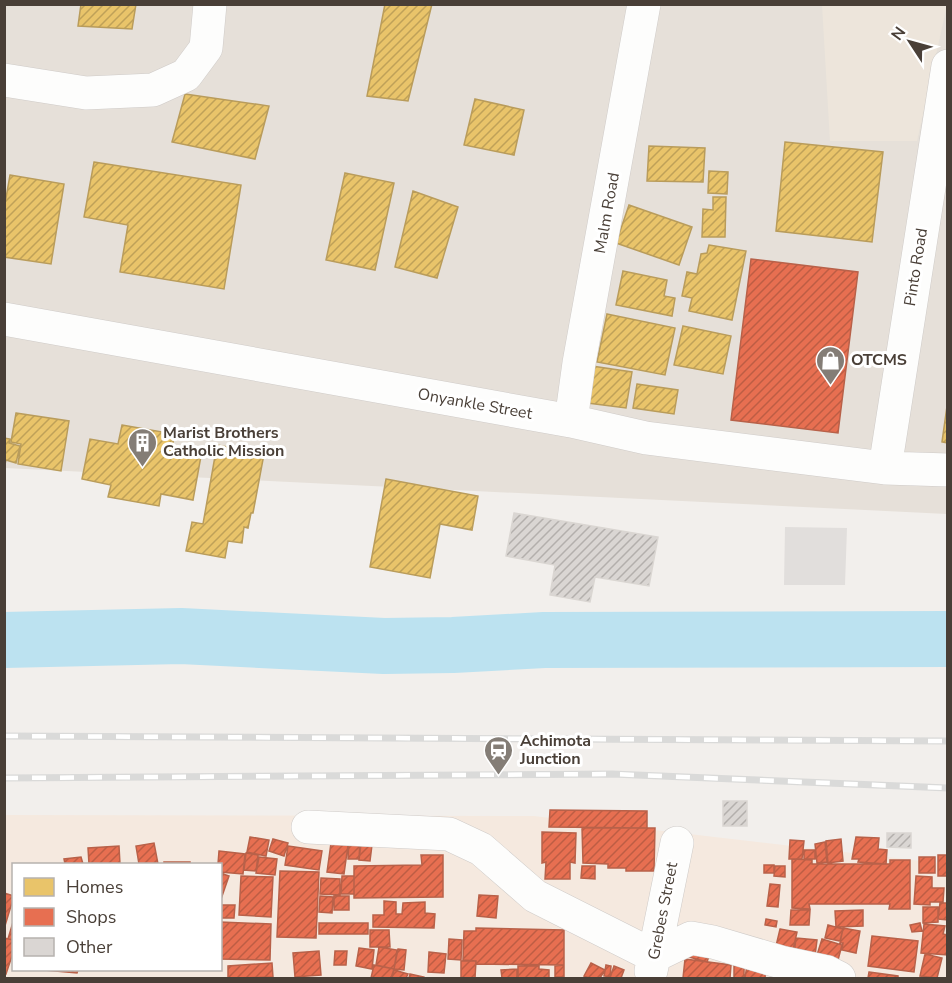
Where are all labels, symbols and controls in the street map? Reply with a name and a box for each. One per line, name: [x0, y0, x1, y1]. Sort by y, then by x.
north arrow: [880, 12, 940, 72]
text: N: [886, 22, 911, 45]
street label: Malm Road: [589, 171, 625, 255]
street label: Pinto Road: [899, 226, 933, 308]
shop icon: OTCMS: [814, 344, 846, 386]
place label: OTCMS: [851, 349, 907, 371]
street label: Onyankle Street: [416, 383, 534, 425]
place label: Marist Brothers Catholic Mission: [163, 422, 284, 462]
building icon: Marist Brothers Catholic Mission: [126, 426, 158, 468]
place label: Achimota Junction: [519, 730, 591, 770]
station icon: Achimota Junction: [483, 734, 515, 776]
street label: Grebes Street: [643, 860, 683, 962]
legend: [12, 863, 222, 971]
text: Homes: [66, 875, 123, 899]
text: Shops: [66, 905, 116, 929]
text: Other: [66, 935, 113, 959]

